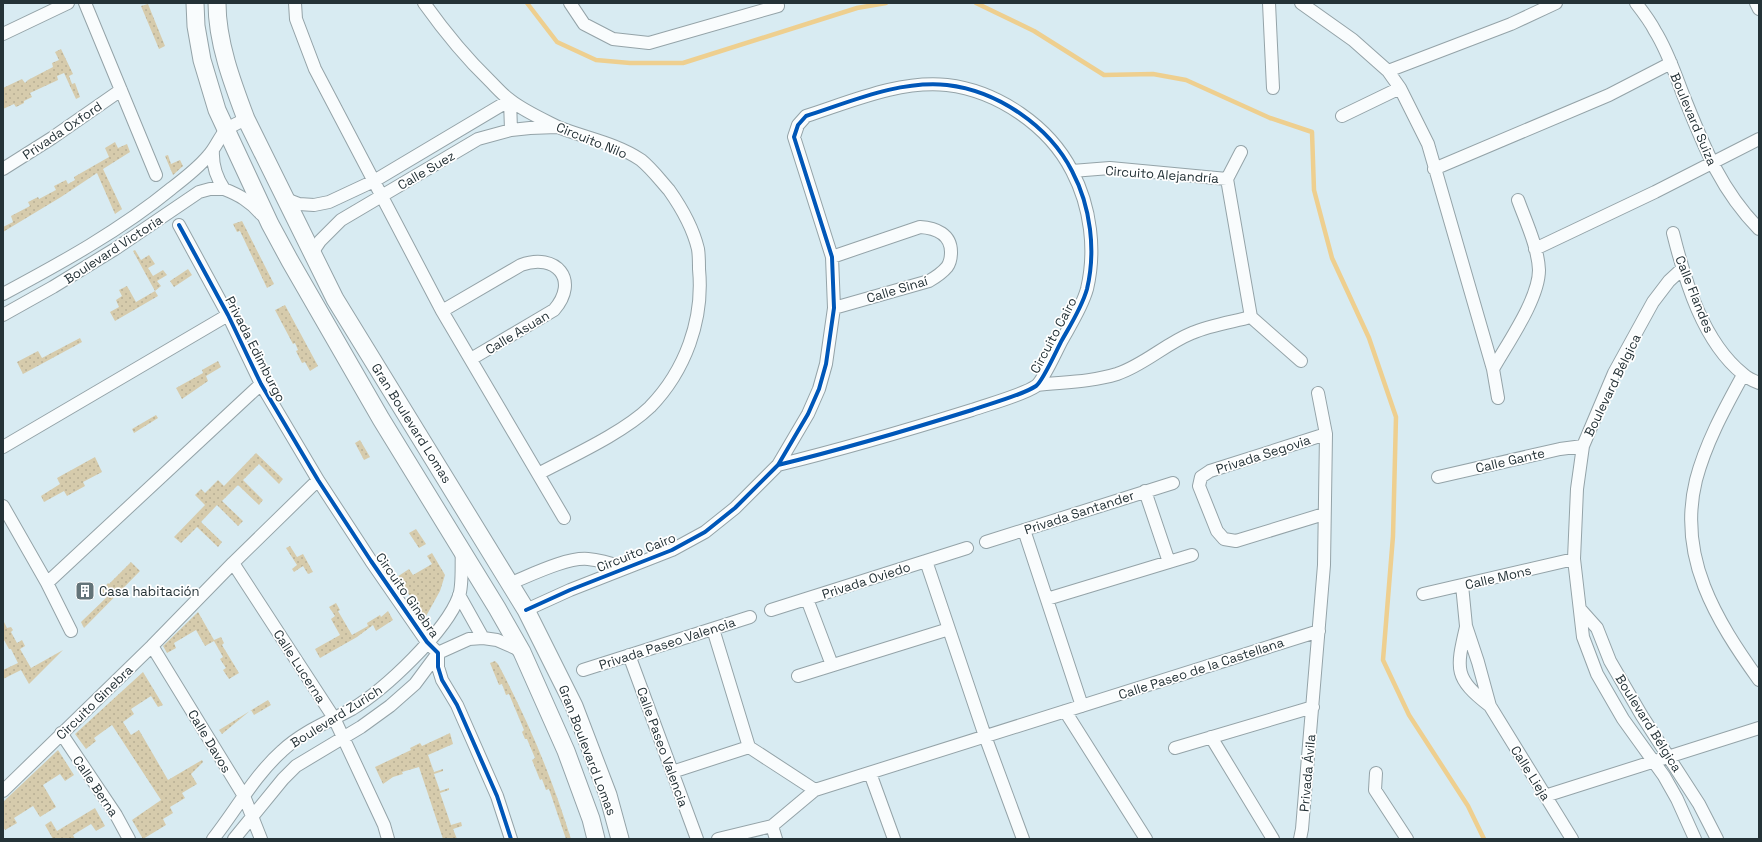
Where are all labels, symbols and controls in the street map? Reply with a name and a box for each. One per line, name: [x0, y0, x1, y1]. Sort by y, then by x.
street label: Boulevard Suiza: [1666, 70, 1721, 169]
street label: Privada Oxford: [19, 98, 105, 163]
street label: Circuito Nilo: [554, 118, 630, 162]
street label: Calle Suez: [395, 147, 458, 194]
street label: Circuito Alejandría: [1105, 162, 1220, 187]
street label: Boulevard Victoria: [61, 211, 166, 288]
street label: Calle Flandes: [1671, 253, 1718, 335]
street label: Calle Sinaí: [865, 272, 931, 307]
street label: Privada Edimburgo: [222, 293, 290, 405]
street label: Circuito Cairo: [1026, 294, 1081, 376]
street label: Calle Asuan: [482, 307, 552, 358]
street label: Boulevard Bélgica: [1580, 331, 1645, 439]
street label: Gran Boulevard Lomas: [368, 360, 456, 487]
street label: Privada Segovia: [1214, 431, 1313, 478]
street label: Calle Gante: [1474, 444, 1546, 477]
street label: Privada Santander: [1022, 487, 1136, 538]
street label: Circuito Cairo: [594, 529, 678, 576]
street label: Circuito Ginebra: [372, 549, 444, 642]
street label: Privada Oviedo: [820, 558, 913, 603]
street label: Calle Mons: [1463, 562, 1533, 593]
building icon: Casa habitación: [74, 580, 96, 602]
place label: Casa habitación: [99, 583, 200, 600]
street label: Privada Paseo Valencia: [597, 613, 738, 674]
street label: Calle Lucerna: [270, 626, 330, 707]
street label: Calle Paseo de la Castellana: [1116, 634, 1286, 703]
street label: Circuito Ginebra: [52, 661, 137, 743]
street label: Boulevard Bélgica: [1612, 671, 1686, 776]
street label: Boulevard Zurich: [287, 681, 385, 751]
street label: Gran Boulevard Lomas: [555, 683, 620, 818]
street label: Calle Paseo Valencia: [633, 685, 692, 810]
street label: Calle Davos: [184, 707, 235, 776]
street label: Privada Ávila: [1296, 733, 1319, 813]
street label: Calle Lieja: [1507, 743, 1554, 804]
street label: Calle Berna: [69, 753, 122, 820]

